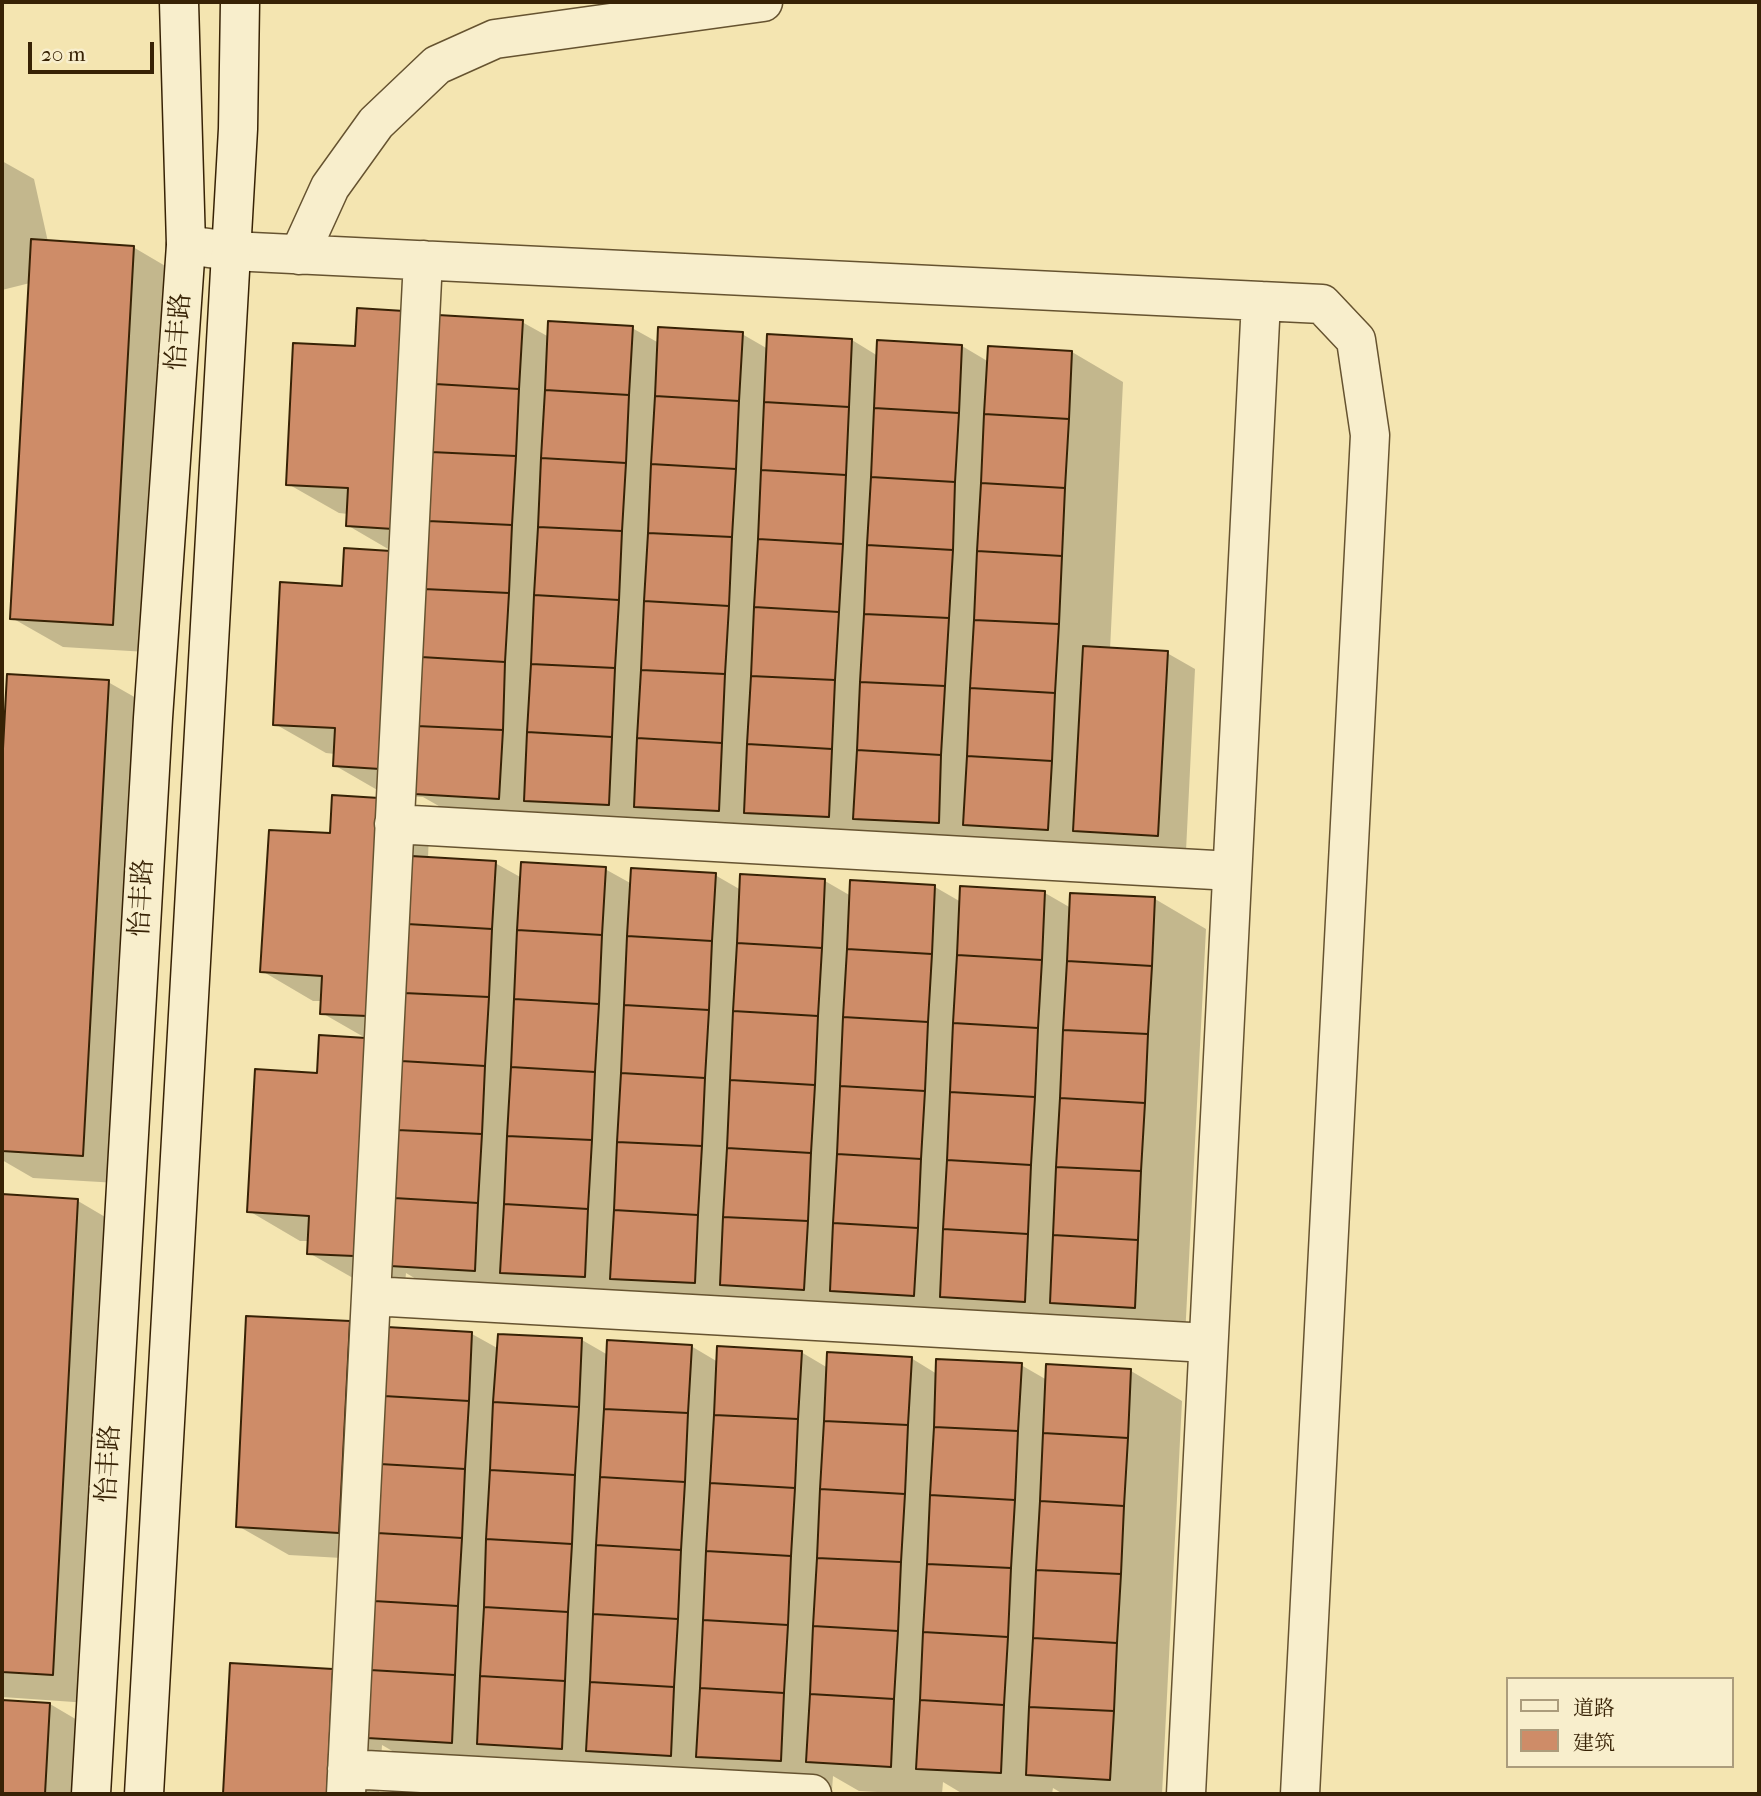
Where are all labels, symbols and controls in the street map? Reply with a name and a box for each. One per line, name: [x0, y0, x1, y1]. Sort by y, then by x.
scale bar: [32, 28, 158, 72]
text: 20 m: [41, 42, 85, 66]
street label: 怡丰路: [162, 292, 198, 372]
street label: 怡丰路: [125, 858, 161, 938]
street label: 怡丰路: [92, 1424, 128, 1504]
legend: [1506, 1677, 1733, 1768]
text: 道路: [1573, 1696, 1615, 1720]
text: 建筑: [1573, 1731, 1615, 1755]

